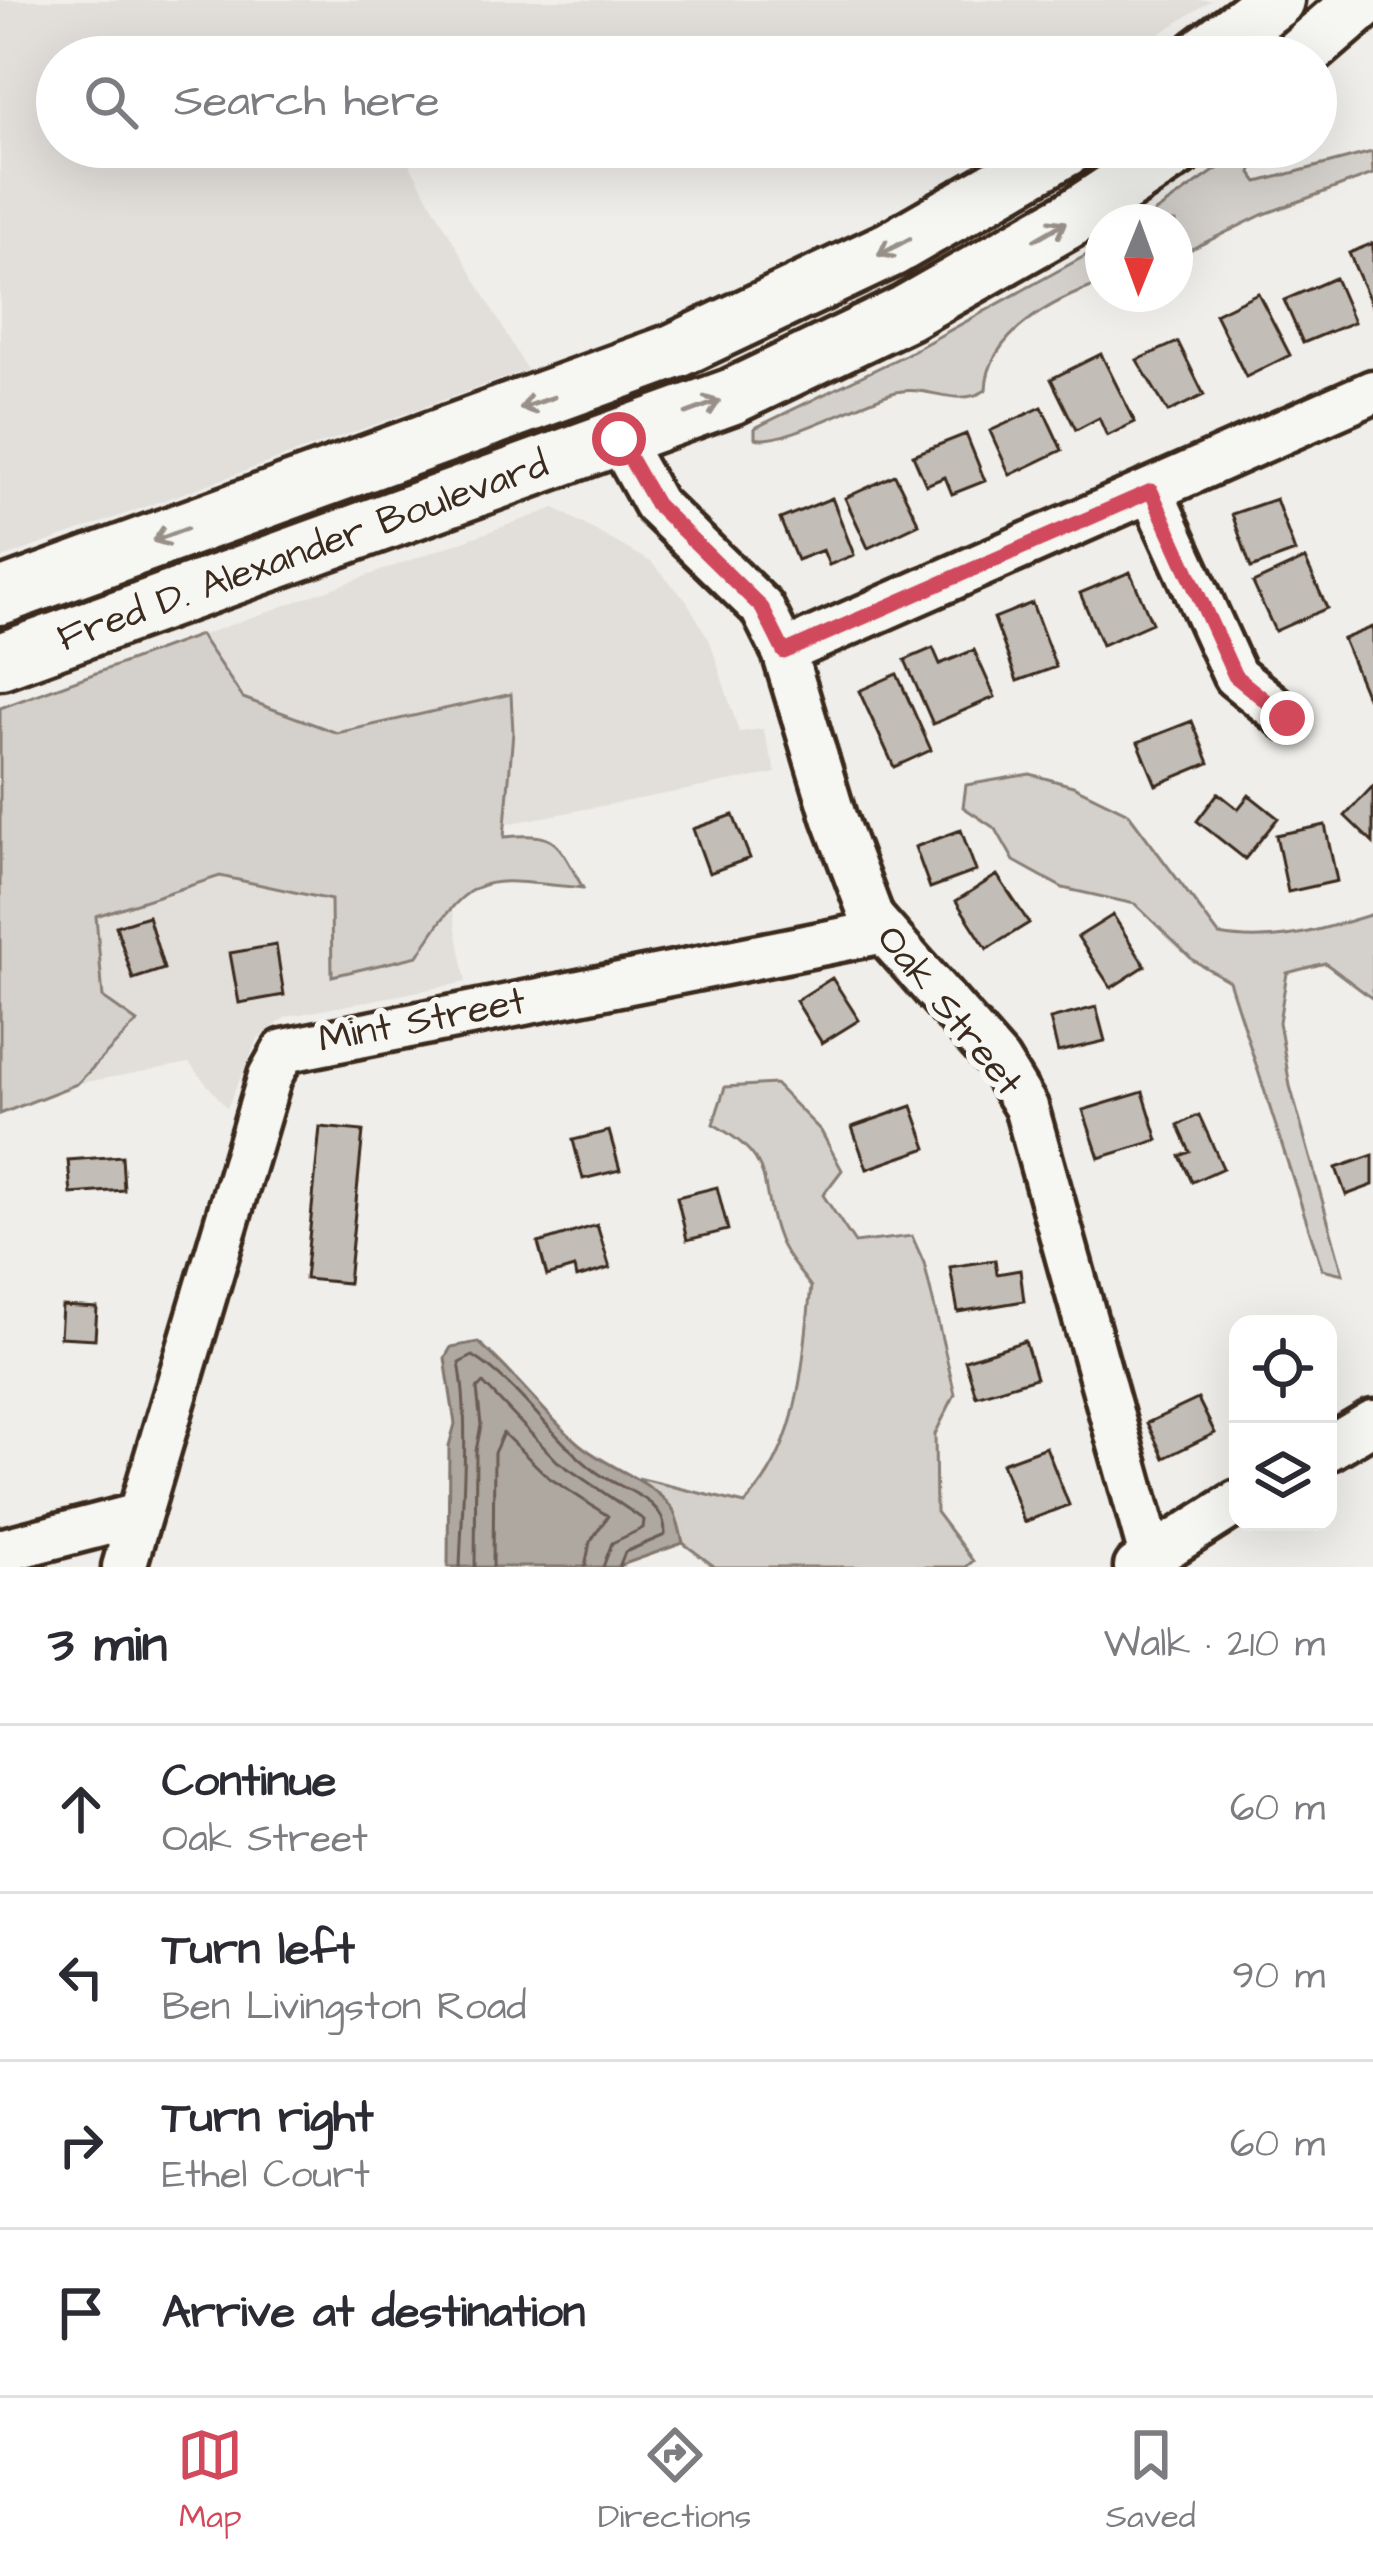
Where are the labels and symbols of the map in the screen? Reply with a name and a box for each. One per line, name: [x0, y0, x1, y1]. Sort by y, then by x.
north arrow: [1085, 204, 1193, 312]
one-way arrow: [1032, 219, 1067, 243]
one-way arrow: [877, 236, 912, 259]
one-way arrow: [519, 394, 556, 415]
one-way arrow: [683, 395, 720, 417]
route start: [592, 412, 646, 466]
street label: Fred D. Alexander Boulevard: [50, 438, 556, 666]
one-way arrow: [152, 526, 189, 547]
route end: [1260, 691, 1314, 745]
street label: Oak Street: [863, 914, 1035, 1108]
street label: Mint Street: [314, 974, 530, 1067]

